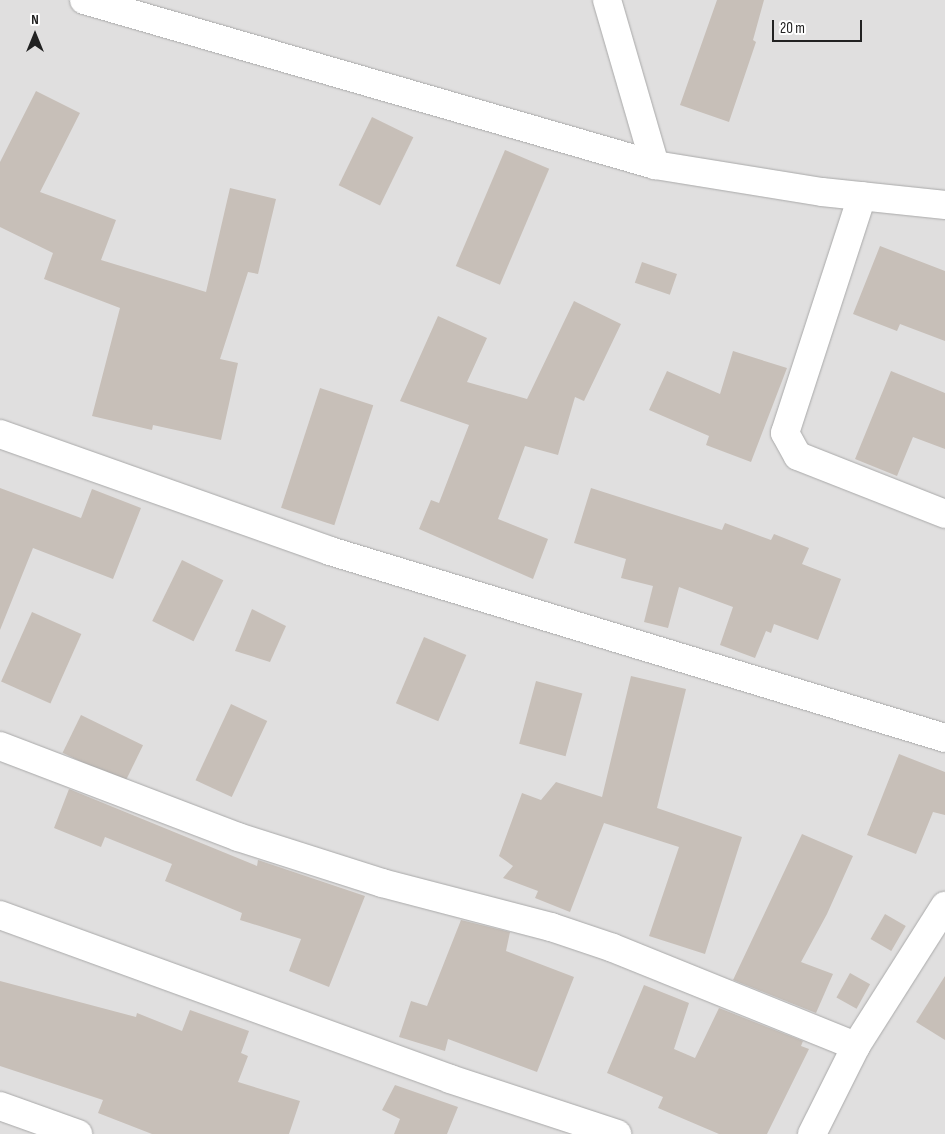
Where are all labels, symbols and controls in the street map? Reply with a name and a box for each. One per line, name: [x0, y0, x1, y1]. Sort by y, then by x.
north arrow: [10, 10, 60, 60]
scale bar: [775, 10, 865, 42]
text: N: [31, 11, 39, 28]
text: 20 m: [780, 19, 805, 38]

